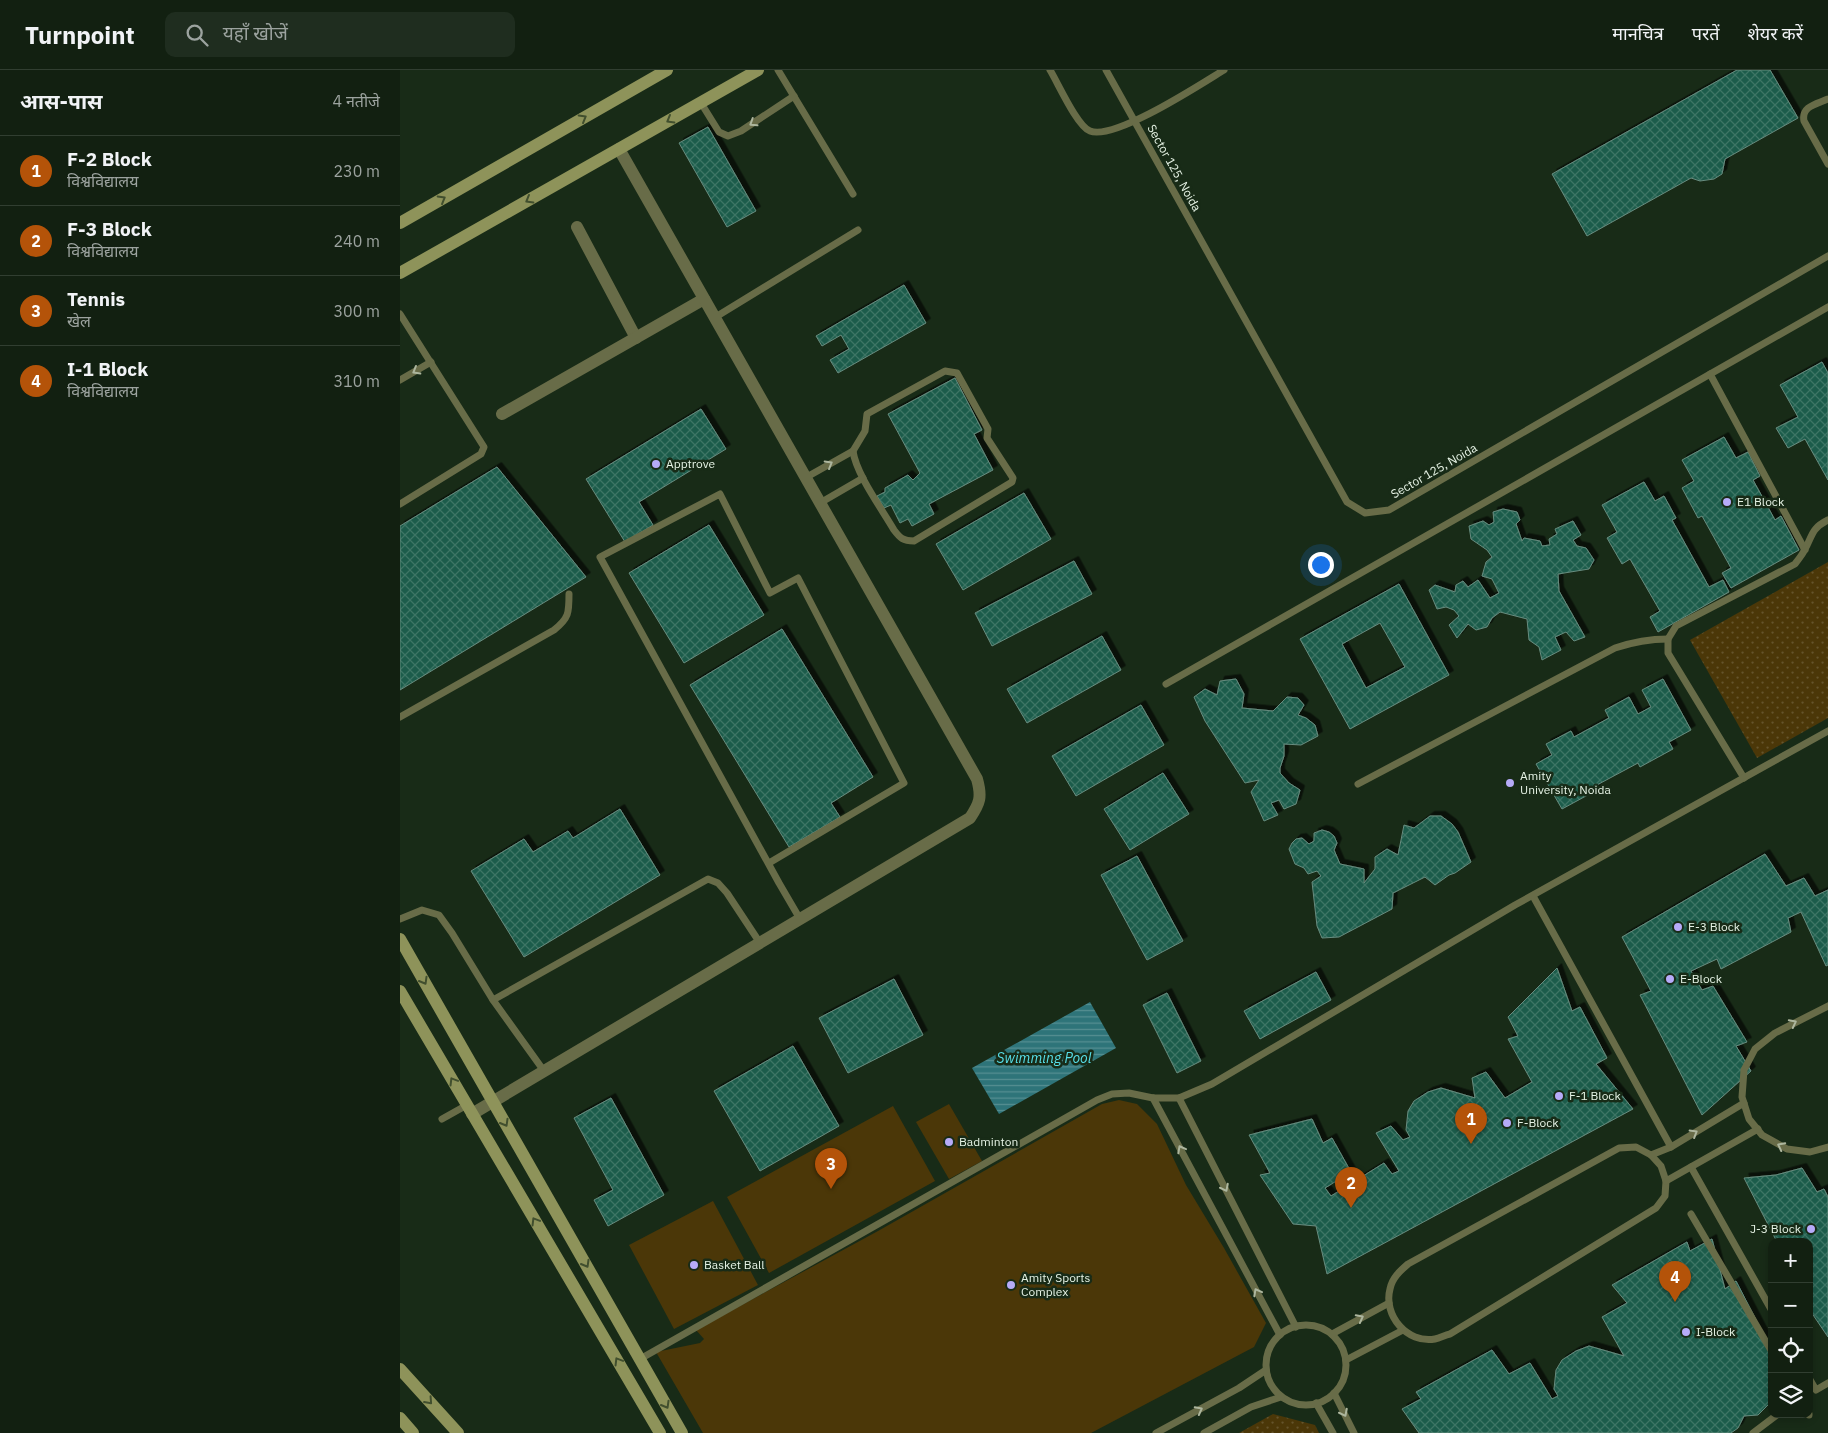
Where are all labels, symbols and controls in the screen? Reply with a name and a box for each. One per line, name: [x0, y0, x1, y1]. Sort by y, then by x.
search box: [165, 12, 515, 57]
text: Turnpoint: [25, 19, 135, 51]
icon: search: [183, 21, 211, 49]
text: यहाँ खोजें: [223, 21, 288, 45]
text: मानचित्र: [1612, 22, 1664, 45]
text: परतें: [1692, 22, 1720, 45]
text: शेयर करें: [1748, 22, 1803, 45]
text: आस-पास: [20, 87, 103, 115]
text: 4 नतीजे: [333, 91, 380, 111]
one-way arrow: [667, 114, 676, 124]
one-way arrow: [578, 115, 587, 125]
one-way arrow: [749, 117, 759, 126]
street label: Sector 125, Noida: [1144, 122, 1205, 214]
text: F-2 Block: [67, 147, 152, 171]
text: 1: [31, 161, 41, 181]
text: 230 m: [333, 161, 380, 181]
text: विश्वविद्यालय: [67, 171, 138, 191]
one-way arrow: [525, 194, 534, 204]
one-way arrow: [437, 195, 446, 205]
text: F-3 Block: [67, 217, 152, 241]
text: 2: [31, 231, 41, 251]
text: 240 m: [333, 231, 380, 251]
text: विश्वविद्यालय: [67, 241, 138, 261]
text: Tennis: [67, 287, 125, 311]
text: 3: [31, 301, 41, 321]
text: 300 m: [333, 301, 380, 321]
text: खेल: [67, 311, 91, 331]
text: I-1 Block: [67, 357, 148, 381]
one-way arrow: [412, 364, 421, 374]
text: 4: [31, 371, 41, 391]
text: 310 m: [333, 371, 380, 391]
text: विश्वविद्यालय: [67, 381, 138, 401]
street label: Sector 125, Noida: [1388, 440, 1480, 501]
place label: Apptrove: [666, 456, 716, 471]
marker: Apptrove: [650, 458, 662, 470]
one-way arrow: [824, 461, 833, 471]
place label: E1 Block: [1737, 494, 1785, 509]
marker: E1 Block: [1721, 496, 1733, 508]
your location: [1308, 552, 1334, 578]
place label: Amity University, Noida: [1520, 768, 1611, 797]
marker: Amity University, Noida: [1504, 777, 1516, 789]
place label: E-3 Block: [1688, 919, 1741, 934]
marker: E-3 Block: [1672, 921, 1684, 933]
place label: E-Block: [1680, 971, 1723, 986]
marker: E-Block: [1664, 973, 1676, 985]
one-way arrow: [418, 976, 428, 985]
one-way arrow: [1788, 1019, 1797, 1029]
water label: Swimming Pool: [996, 1049, 1092, 1067]
one-way arrow: [449, 1077, 459, 1086]
place label: F-1 Block: [1569, 1088, 1621, 1103]
marker: F-1 Block: [1553, 1090, 1565, 1102]
pin: 1: [1455, 1103, 1487, 1144]
place label: F-Block: [1517, 1115, 1559, 1130]
one-way arrow: [499, 1117, 509, 1126]
marker: F-Block: [1501, 1117, 1513, 1129]
one-way arrow: [1689, 1129, 1698, 1139]
place label: Badminton: [959, 1134, 1018, 1149]
marker: Badminton: [943, 1136, 955, 1148]
one-way arrow: [1777, 1142, 1786, 1152]
one-way arrow: [1177, 1145, 1187, 1154]
pin: 3: [815, 1148, 847, 1189]
pin: 2: [1335, 1167, 1367, 1208]
one-way arrow: [1219, 1183, 1229, 1192]
one-way arrow: [532, 1217, 542, 1226]
place label: J-3 Block: [1750, 1221, 1802, 1236]
marker: J-3 Block: [1805, 1223, 1817, 1235]
map controls: [1768, 1238, 1813, 1418]
button: +: [1768, 1238, 1813, 1283]
place label: Basket Ball: [704, 1257, 765, 1272]
one-way arrow: [579, 1258, 589, 1267]
marker: Basket Ball: [688, 1259, 700, 1271]
pin: 4: [1659, 1261, 1691, 1302]
place label: Amity Sports Complex: [1021, 1270, 1091, 1299]
marker: Amity Sports Complex: [1005, 1279, 1017, 1291]
button: −: [1768, 1283, 1813, 1328]
one-way arrow: [1253, 1288, 1263, 1297]
one-way arrow: [1355, 1315, 1364, 1325]
place label: I-Block: [1696, 1324, 1736, 1339]
marker: I-Block: [1680, 1326, 1692, 1338]
button: locate: [1768, 1328, 1813, 1373]
one-way arrow: [614, 1357, 624, 1366]
button: layers: [1768, 1373, 1813, 1418]
one-way arrow: [423, 1395, 432, 1404]
one-way arrow: [660, 1399, 670, 1408]
one-way arrow: [1194, 1406, 1203, 1416]
one-way arrow: [1338, 1408, 1348, 1417]

